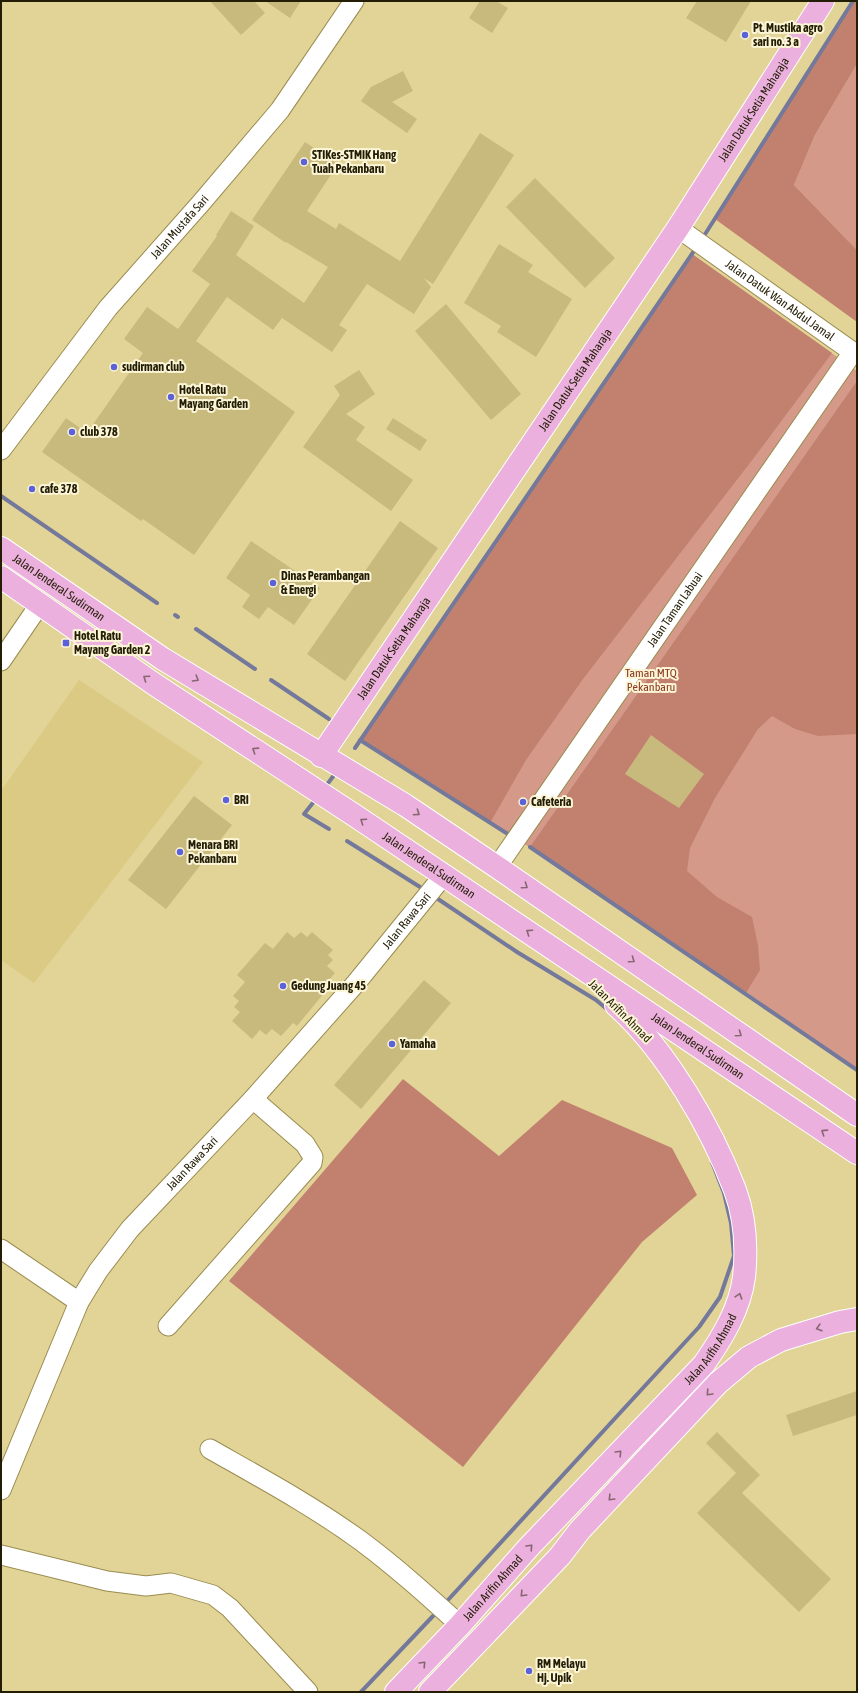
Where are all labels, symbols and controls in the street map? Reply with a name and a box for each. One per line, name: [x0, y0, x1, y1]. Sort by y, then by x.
place label: Pt. Mustika agro sari no. 3 a: [753, 21, 823, 49]
marker: Pt. Mustika agro sari no. 3 a: [740, 30, 750, 40]
street label: Jalan Datuk Setia Maharaja: [715, 55, 792, 164]
place label: STIKes-STMIK Hang Tuah Pekanbaru: [312, 148, 397, 176]
marker: STIKes-STMIK Hang Tuah Pekanbaru: [299, 157, 309, 167]
street label: Jalan Mustafa Sari: [148, 192, 212, 262]
street label: Jalan Datuk Wan Abdul Jamal: [723, 257, 838, 344]
street label: Jalan Datuk Setia Maharaja: [536, 326, 615, 434]
place label: sudirman club: [122, 360, 185, 374]
marker: sudirman club: [109, 362, 119, 372]
place label: Hotel Ratu Mayang Garden: [179, 383, 248, 411]
marker: Hotel Ratu Mayang Garden: [166, 392, 176, 402]
place label: club 378: [80, 425, 118, 439]
marker: club 378: [67, 427, 77, 437]
place label: cafe 378: [40, 482, 78, 496]
marker: cafe 378: [27, 484, 37, 494]
street label: Jalan Jenderal Sudirman: [10, 551, 108, 624]
place label: Dinas Perambangan & Energi: [281, 569, 370, 597]
street label: Jalan Taman Labuai: [644, 570, 706, 650]
marker: Dinas Perambangan & Energi: [268, 578, 278, 588]
street label: Jalan Datuk Setia Maharaja: [354, 594, 433, 702]
place label: Hotel Ratu Mayang Garden 2: [74, 629, 151, 657]
marker: Hotel Ratu Mayang Garden 2: [61, 638, 71, 648]
park label: Taman MTQ Pekanbaru: [625, 666, 678, 694]
one-way arrow: [143, 675, 150, 683]
one-way arrow: [192, 675, 199, 682]
one-way arrow: [252, 747, 259, 754]
place label: BRI: [234, 793, 249, 807]
marker: BRI: [221, 795, 231, 805]
place label: Cafeteria: [531, 795, 572, 809]
marker: Cafeteria: [518, 797, 528, 807]
one-way arrow: [413, 808, 420, 816]
one-way arrow: [361, 819, 368, 826]
street label: Jalan Jenderal Sudirman: [380, 829, 478, 901]
place label: Menara BRI Pekanbaru: [188, 838, 238, 866]
marker: Menara BRI Pekanbaru: [175, 847, 185, 857]
one-way arrow: [520, 881, 527, 888]
street label: Jalan Rawa Sari: [380, 890, 434, 952]
one-way arrow: [527, 930, 534, 937]
one-way arrow: [628, 955, 635, 963]
street label: Jalan Arifin Ahmad: [586, 977, 654, 1045]
place label: Gedung Juang 45: [291, 979, 366, 993]
marker: Gedung Juang 45: [278, 981, 288, 991]
street label: Jalan Jenderal Sudirman: [649, 1010, 747, 1082]
one-way arrow: [735, 1029, 742, 1037]
place label: Yamaha: [399, 1037, 436, 1051]
marker: Yamaha: [387, 1039, 397, 1049]
one-way arrow: [822, 1130, 829, 1137]
street label: Jalan Rawa Sari: [163, 1134, 221, 1193]
one-way arrow: [735, 1293, 743, 1300]
street label: Jalan Arifin Ahmad: [681, 1312, 740, 1387]
one-way arrow: [816, 1323, 823, 1332]
one-way arrow: [707, 1388, 714, 1395]
one-way arrow: [614, 1450, 622, 1458]
one-way arrow: [608, 1493, 616, 1501]
one-way arrow: [525, 1544, 532, 1552]
street label: Jalan Arifin Ahmad: [460, 1552, 525, 1624]
one-way arrow: [521, 1589, 528, 1597]
place label: RM Melayu Hj. Upik: [537, 1657, 586, 1685]
one-way arrow: [418, 1661, 426, 1669]
marker: RM Melayu Hj. Upik: [524, 1666, 534, 1676]

